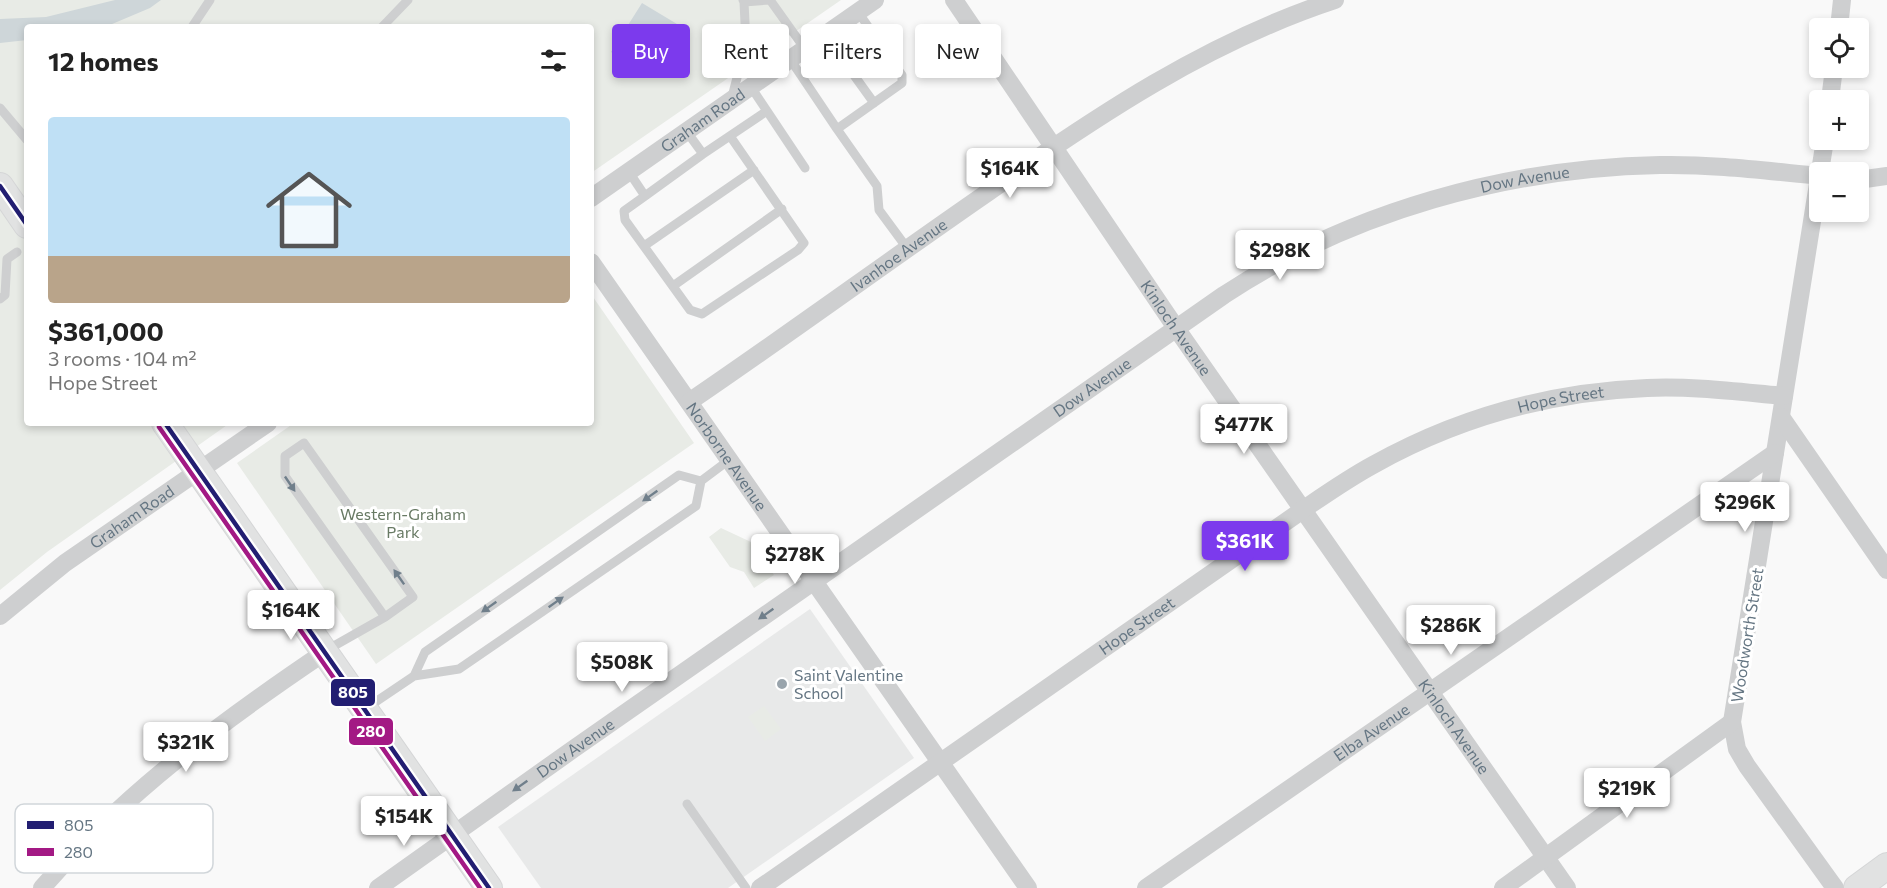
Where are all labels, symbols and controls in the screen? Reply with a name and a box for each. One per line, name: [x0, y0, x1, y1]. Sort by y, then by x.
map controls: [1809, 18, 1869, 222]
button: locate: [1809, 18, 1869, 78]
chip: Buy: [612, 24, 690, 78]
chip: Rent: [702, 24, 789, 78]
chip: Filters: [801, 24, 903, 78]
chip: New: [915, 24, 1001, 78]
icon: filters: [537, 44, 570, 77]
text: 12 homes: [48, 45, 159, 76]
street label: Graham Road: [657, 84, 748, 156]
button: +: [1809, 90, 1869, 150]
pin: $164K: [968, 148, 1052, 199]
text: $164K: [980, 155, 1040, 179]
icon: home: [255, 156, 363, 264]
street label: Dow Avenue: [1478, 162, 1571, 196]
button: −: [1809, 162, 1869, 222]
street label: Ivanhoe Avenue: [846, 214, 950, 295]
pin: $298K: [1238, 230, 1322, 281]
text: $298K: [1249, 237, 1311, 261]
street label: Kinloch Avenue: [1137, 276, 1216, 379]
text: $361,000: [48, 315, 164, 346]
text: 3 rooms · 104 m²: [48, 346, 197, 370]
street label: Dow Avenue: [1049, 353, 1134, 420]
text: Hope Street: [48, 370, 158, 394]
street label: Hope Street: [1515, 381, 1605, 416]
street label: Norborne Avenue: [683, 398, 771, 514]
pin: $477K: [1202, 404, 1286, 455]
text: $477K: [1214, 411, 1274, 435]
one-way arrow: [285, 475, 296, 492]
street label: Graham Road: [86, 481, 177, 552]
pin: $296K: [1703, 482, 1787, 533]
text: $296K: [1714, 489, 1776, 513]
one-way arrow: [642, 490, 658, 502]
park label: Western-Graham Park: [340, 504, 466, 541]
pin: $361K: [1203, 521, 1287, 572]
text: $361K: [1216, 528, 1274, 552]
pin: $278K: [753, 534, 837, 585]
text: $278K: [765, 541, 825, 565]
street label: Woodworth Street: [1726, 566, 1767, 704]
one-way arrow: [393, 569, 405, 585]
pin: $164K: [249, 590, 333, 641]
street label: Hope Street: [1095, 592, 1178, 658]
one-way arrow: [548, 596, 564, 608]
text: $164K: [261, 597, 321, 621]
one-way arrow: [482, 601, 498, 613]
pin: $286K: [1409, 605, 1493, 656]
one-way arrow: [759, 608, 775, 620]
text: $286K: [1420, 612, 1482, 636]
pin: $508K: [580, 642, 664, 693]
text: $508K: [591, 649, 653, 673]
place label: Saint Valentine School: [794, 665, 903, 702]
street label: Kinloch Avenue: [1415, 675, 1494, 777]
marker: Saint Valentine School: [775, 677, 789, 691]
line badge: 805: [330, 678, 376, 707]
text: 805: [338, 682, 368, 701]
street label: Elba Avenue: [1330, 699, 1413, 765]
street label: Dow Avenue: [533, 714, 617, 781]
line badge: 280: [348, 717, 394, 746]
text: 280: [356, 721, 386, 740]
pin: $321K: [144, 722, 228, 773]
text: $321K: [157, 729, 215, 753]
pin: $219K: [1585, 768, 1669, 819]
text: $219K: [1598, 775, 1656, 799]
one-way arrow: [513, 780, 529, 792]
pin: $154K: [362, 796, 446, 847]
text: $154K: [375, 803, 433, 827]
legend: [15, 804, 213, 873]
text: 805: [64, 815, 93, 834]
text: 280: [64, 842, 93, 861]

